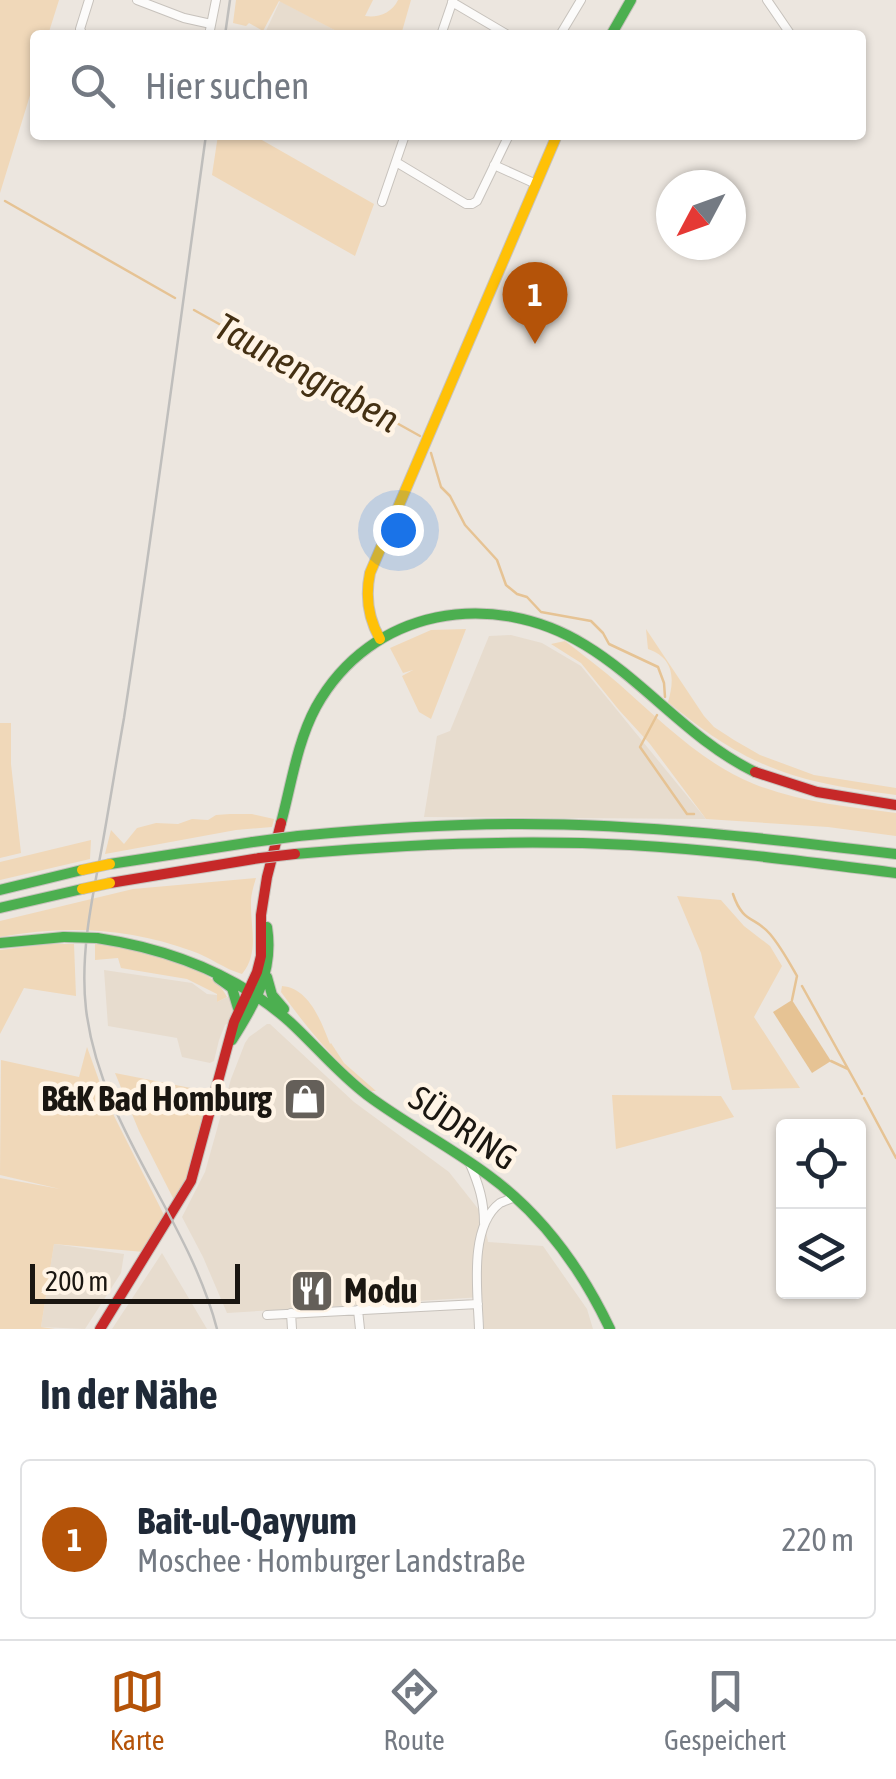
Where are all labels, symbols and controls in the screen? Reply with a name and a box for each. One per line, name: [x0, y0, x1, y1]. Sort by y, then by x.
search box: [30, 30, 866, 140]
icon: search: [65, 58, 120, 113]
text: Hier suchen: [145, 64, 309, 107]
north arrow: [656, 170, 746, 260]
pin: 1: [502, 262, 568, 344]
water label: Taunengraben: [208, 304, 407, 441]
your location: [373, 505, 424, 556]
shop icon: B&K Bad Homburg: [282, 1076, 328, 1122]
street label: SÜDRING: [402, 1077, 525, 1177]
place label: B&K Bad Homburg: [41, 1078, 273, 1118]
map controls: [776, 1119, 866, 1299]
button: locate: [776, 1119, 866, 1209]
button: layers: [776, 1209, 866, 1299]
scale bar: [30, 1259, 240, 1304]
text: 200 m: [45, 1265, 108, 1297]
restaurant icon: Modu: [289, 1268, 335, 1314]
place label: Modu: [344, 1270, 417, 1310]
text: In der Nähe: [40, 1370, 218, 1418]
text: Bait-ul-Qayyum: [137, 1499, 357, 1542]
text: 1: [67, 1521, 82, 1558]
text: 220 m: [781, 1521, 854, 1558]
text: Moschee · Homburger Landstraße: [137, 1542, 526, 1579]
tab: Karte: [110, 1664, 165, 1756]
tab: Route: [384, 1664, 445, 1756]
tab: Gespeichert: [664, 1664, 786, 1756]

